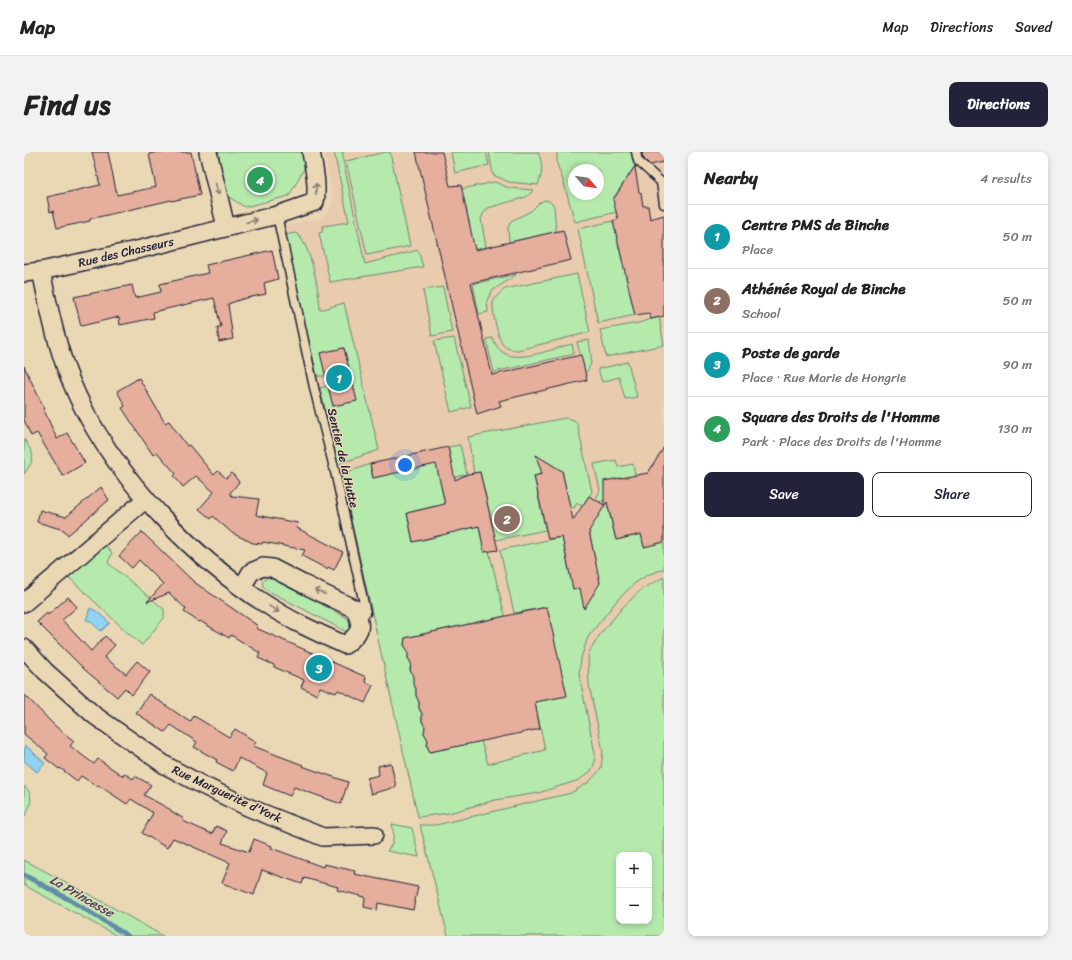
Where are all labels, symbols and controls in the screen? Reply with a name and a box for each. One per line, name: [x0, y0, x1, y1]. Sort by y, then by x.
text: Map: [20, 11, 55, 44]
text: Map: [882, 15, 908, 40]
text: Directions: [930, 15, 993, 40]
text: Saved: [1015, 15, 1052, 40]
text: Find us: [24, 80, 111, 129]
button: Directions: [949, 82, 1048, 127]
text: Nearby: [704, 163, 758, 193]
north arrow: [568, 164, 604, 200]
pin: 4: [247, 165, 273, 195]
text: 4 results: [980, 167, 1032, 190]
one-way arrow: [214, 183, 221, 196]
one-way arrow: [312, 183, 320, 196]
text: Centre PMS de Binche: [742, 212, 889, 238]
one-way arrow: [245, 217, 258, 224]
text: 1: [714, 225, 720, 248]
text: 50 m: [1002, 225, 1032, 248]
street label: Rue des Chasseurs: [76, 230, 177, 274]
text: Place: [742, 238, 773, 261]
text: Athénée Royal de Binche: [742, 276, 905, 302]
text: 2: [713, 289, 721, 312]
text: 50 m: [1002, 289, 1032, 312]
text: School: [742, 302, 780, 325]
text: Poste de garde: [742, 340, 840, 366]
text: 3: [713, 353, 721, 376]
text: 90 m: [1002, 353, 1032, 376]
pin: 1: [326, 363, 352, 393]
text: Place · Rue Marie de Hongrie: [742, 366, 906, 389]
text: Square des Droits de l'Homme: [742, 404, 940, 430]
street label: Sentier de la Hutte: [321, 406, 365, 510]
text: 4: [713, 417, 721, 440]
text: 130 m: [998, 417, 1032, 440]
text: Park · Place des Droits de l'Homme: [742, 430, 941, 453]
your location: [395, 455, 415, 475]
button: Save: [704, 472, 864, 517]
button: Share: [872, 472, 1032, 517]
pin: 2: [494, 504, 520, 534]
one-way arrow: [314, 588, 326, 595]
one-way arrow: [268, 605, 280, 613]
pin: 3: [306, 653, 332, 683]
street label: Rue Marguerite d'York: [168, 759, 286, 829]
map controls: [616, 852, 652, 924]
button: +: [616, 852, 652, 888]
water label: La Princesse: [46, 868, 120, 924]
button: −: [616, 888, 652, 924]

